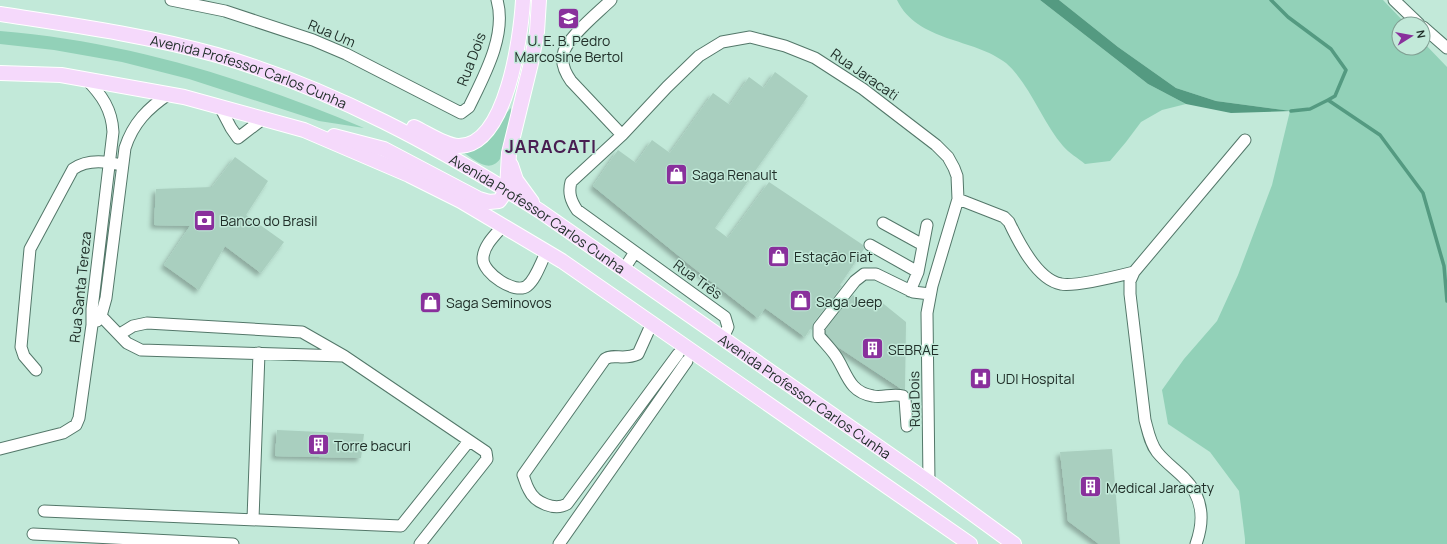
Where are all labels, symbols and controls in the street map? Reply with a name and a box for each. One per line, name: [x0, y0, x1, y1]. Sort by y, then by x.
school or university icon: U. E. B. Pedro Marcosine Bertol: [556, 5, 582, 31]
street label: Rua Um: [306, 15, 359, 51]
north arrow: [1391, 16, 1431, 56]
street label: Rua Dois: [452, 29, 490, 89]
text: N: [1413, 29, 1429, 39]
street label: Avenida Professor Carlos Cunha: [149, 30, 350, 112]
place label: U. E. B. Pedro Marcosine Bertol: [515, 31, 623, 66]
street label: Rua Jaracati: [827, 44, 903, 104]
district label: JARACATI: [505, 134, 597, 158]
street label: Avenida Professor Carlos Cunha: [446, 149, 629, 277]
shop icon: Saga Renault: [664, 161, 690, 187]
place label: Saga Renault: [692, 165, 778, 184]
bank icon: Banco do Brasil: [191, 207, 217, 233]
place label: Banco do Brasil: [220, 211, 318, 230]
street label: Rua Santa Tereza: [65, 230, 95, 344]
shop icon: Estação Fiat: [765, 243, 791, 269]
place label: Estação Fiat: [794, 247, 873, 266]
street label: Rua Três: [670, 255, 726, 303]
shop icon: Saga Jeep: [787, 288, 813, 314]
shop icon: Saga Seminovos: [417, 289, 443, 315]
place label: Saga Jeep: [816, 292, 882, 311]
place label: Saga Seminovos: [446, 293, 552, 312]
street label: Avenida Professor Carlos Cunha: [715, 329, 895, 462]
building icon: SEBRAE: [860, 336, 886, 362]
place label: SEBRAE: [888, 340, 939, 359]
hospital icon: UDI Hospital: [968, 365, 994, 391]
place label: UDI Hospital: [996, 369, 1075, 388]
street label: Rua Dois: [904, 371, 924, 427]
building icon: Torre bacuri: [306, 432, 332, 458]
place label: Torre bacuri: [334, 436, 411, 455]
building icon: Medical Jaracaty: [1077, 474, 1103, 500]
place label: Medical Jaracaty: [1106, 478, 1215, 497]

